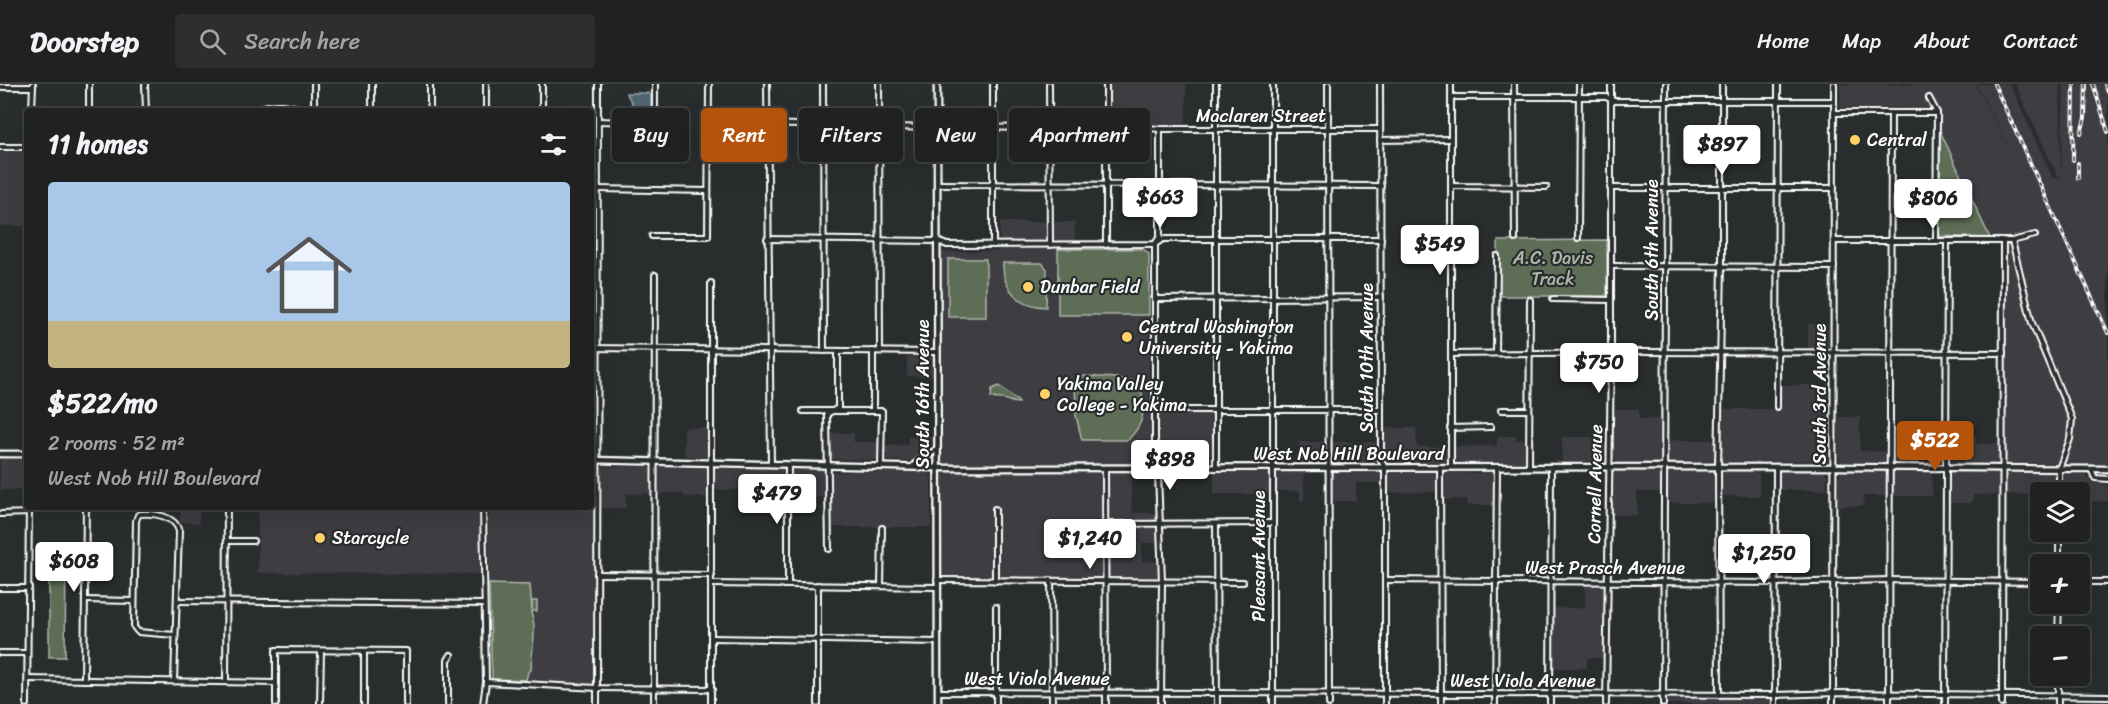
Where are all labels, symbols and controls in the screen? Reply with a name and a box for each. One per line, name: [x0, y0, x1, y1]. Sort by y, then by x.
search box: [175, 14, 595, 68]
text: Doorstep: [30, 17, 139, 66]
text: Search here: [244, 22, 360, 61]
text: Home: [1757, 22, 1809, 60]
text: Map: [1842, 22, 1881, 60]
text: About: [1914, 22, 1971, 60]
text: Contact: [2004, 22, 2078, 60]
icon: search: [196, 25, 229, 58]
street label: Maclaren Street: [1196, 100, 1326, 132]
chip: Buy: [612, 108, 689, 162]
chip: Rent: [701, 108, 787, 162]
chip: Filters: [799, 108, 903, 162]
chip: New: [915, 108, 997, 162]
chip: Apartment: [1009, 108, 1150, 162]
text: 11 homes: [48, 121, 148, 167]
place label: Central: [1867, 124, 1927, 156]
pin: $897: [1686, 125, 1758, 176]
text: $897: [1697, 127, 1747, 162]
icon: filters: [537, 128, 570, 161]
marker: Central: [1848, 133, 1862, 147]
pin: $663: [1124, 178, 1196, 229]
street label: South 6th Avenue: [1636, 179, 1668, 321]
pin: $806: [1897, 179, 1969, 230]
text: $663: [1136, 180, 1184, 215]
text: $806: [1908, 181, 1958, 216]
icon: home: [255, 221, 363, 329]
pin: $549: [1404, 225, 1476, 276]
text: $549: [1415, 227, 1465, 262]
park label: A.C. Davis Track: [1512, 242, 1594, 295]
place label: Dunbar Field: [1040, 271, 1141, 303]
marker: Dunbar Field: [1021, 280, 1035, 294]
street label: South 10th Avenue: [1351, 283, 1383, 433]
place label: Central Washington University - Yakima: [1139, 311, 1294, 364]
street label: South 16th Avenue: [907, 319, 939, 468]
street label: South 3rd Avenue: [1804, 323, 1836, 465]
marker: Central Washington University - Yakima: [1120, 330, 1134, 344]
pin: $750: [1563, 343, 1635, 394]
text: $750: [1574, 345, 1624, 380]
place label: Yakima Valley College - Yakima: [1057, 368, 1187, 421]
text: $522/mo: [48, 380, 157, 426]
marker: Yakima Valley College - Yakima: [1038, 387, 1052, 401]
pin: $522: [1899, 421, 1971, 472]
text: $522: [1911, 423, 1959, 458]
street label: Cornell Avenue: [1578, 424, 1612, 544]
text: 2 rooms · 52 m²: [48, 426, 185, 461]
street label: West Nob Hill Boulevard: [1254, 438, 1446, 470]
pin: $898: [1134, 440, 1206, 491]
text: $898: [1145, 442, 1195, 477]
text: West Nob Hill Boulevard: [48, 461, 260, 496]
pin: $479: [741, 474, 813, 525]
text: $479: [752, 476, 802, 511]
map controls: [2030, 482, 2090, 686]
button: layers: [2030, 482, 2090, 542]
street label: Pleasant Avenue: [1243, 490, 1275, 622]
pin: $1,240: [1041, 519, 1139, 570]
text: $1,240: [1058, 521, 1122, 556]
place label: Starcycle: [332, 522, 409, 554]
marker: Starcycle: [313, 531, 327, 545]
pin: $1,250: [1715, 534, 1813, 585]
text: $1,250: [1732, 536, 1796, 571]
pin: $608: [38, 542, 110, 593]
text: $608: [49, 544, 99, 579]
street label: West Prasch Avenue: [1525, 552, 1685, 584]
button: +: [2030, 554, 2090, 614]
button: −: [2030, 626, 2090, 686]
street label: West Viola Avenue: [964, 663, 1110, 695]
street label: West Viola Avenue: [1450, 665, 1596, 697]

